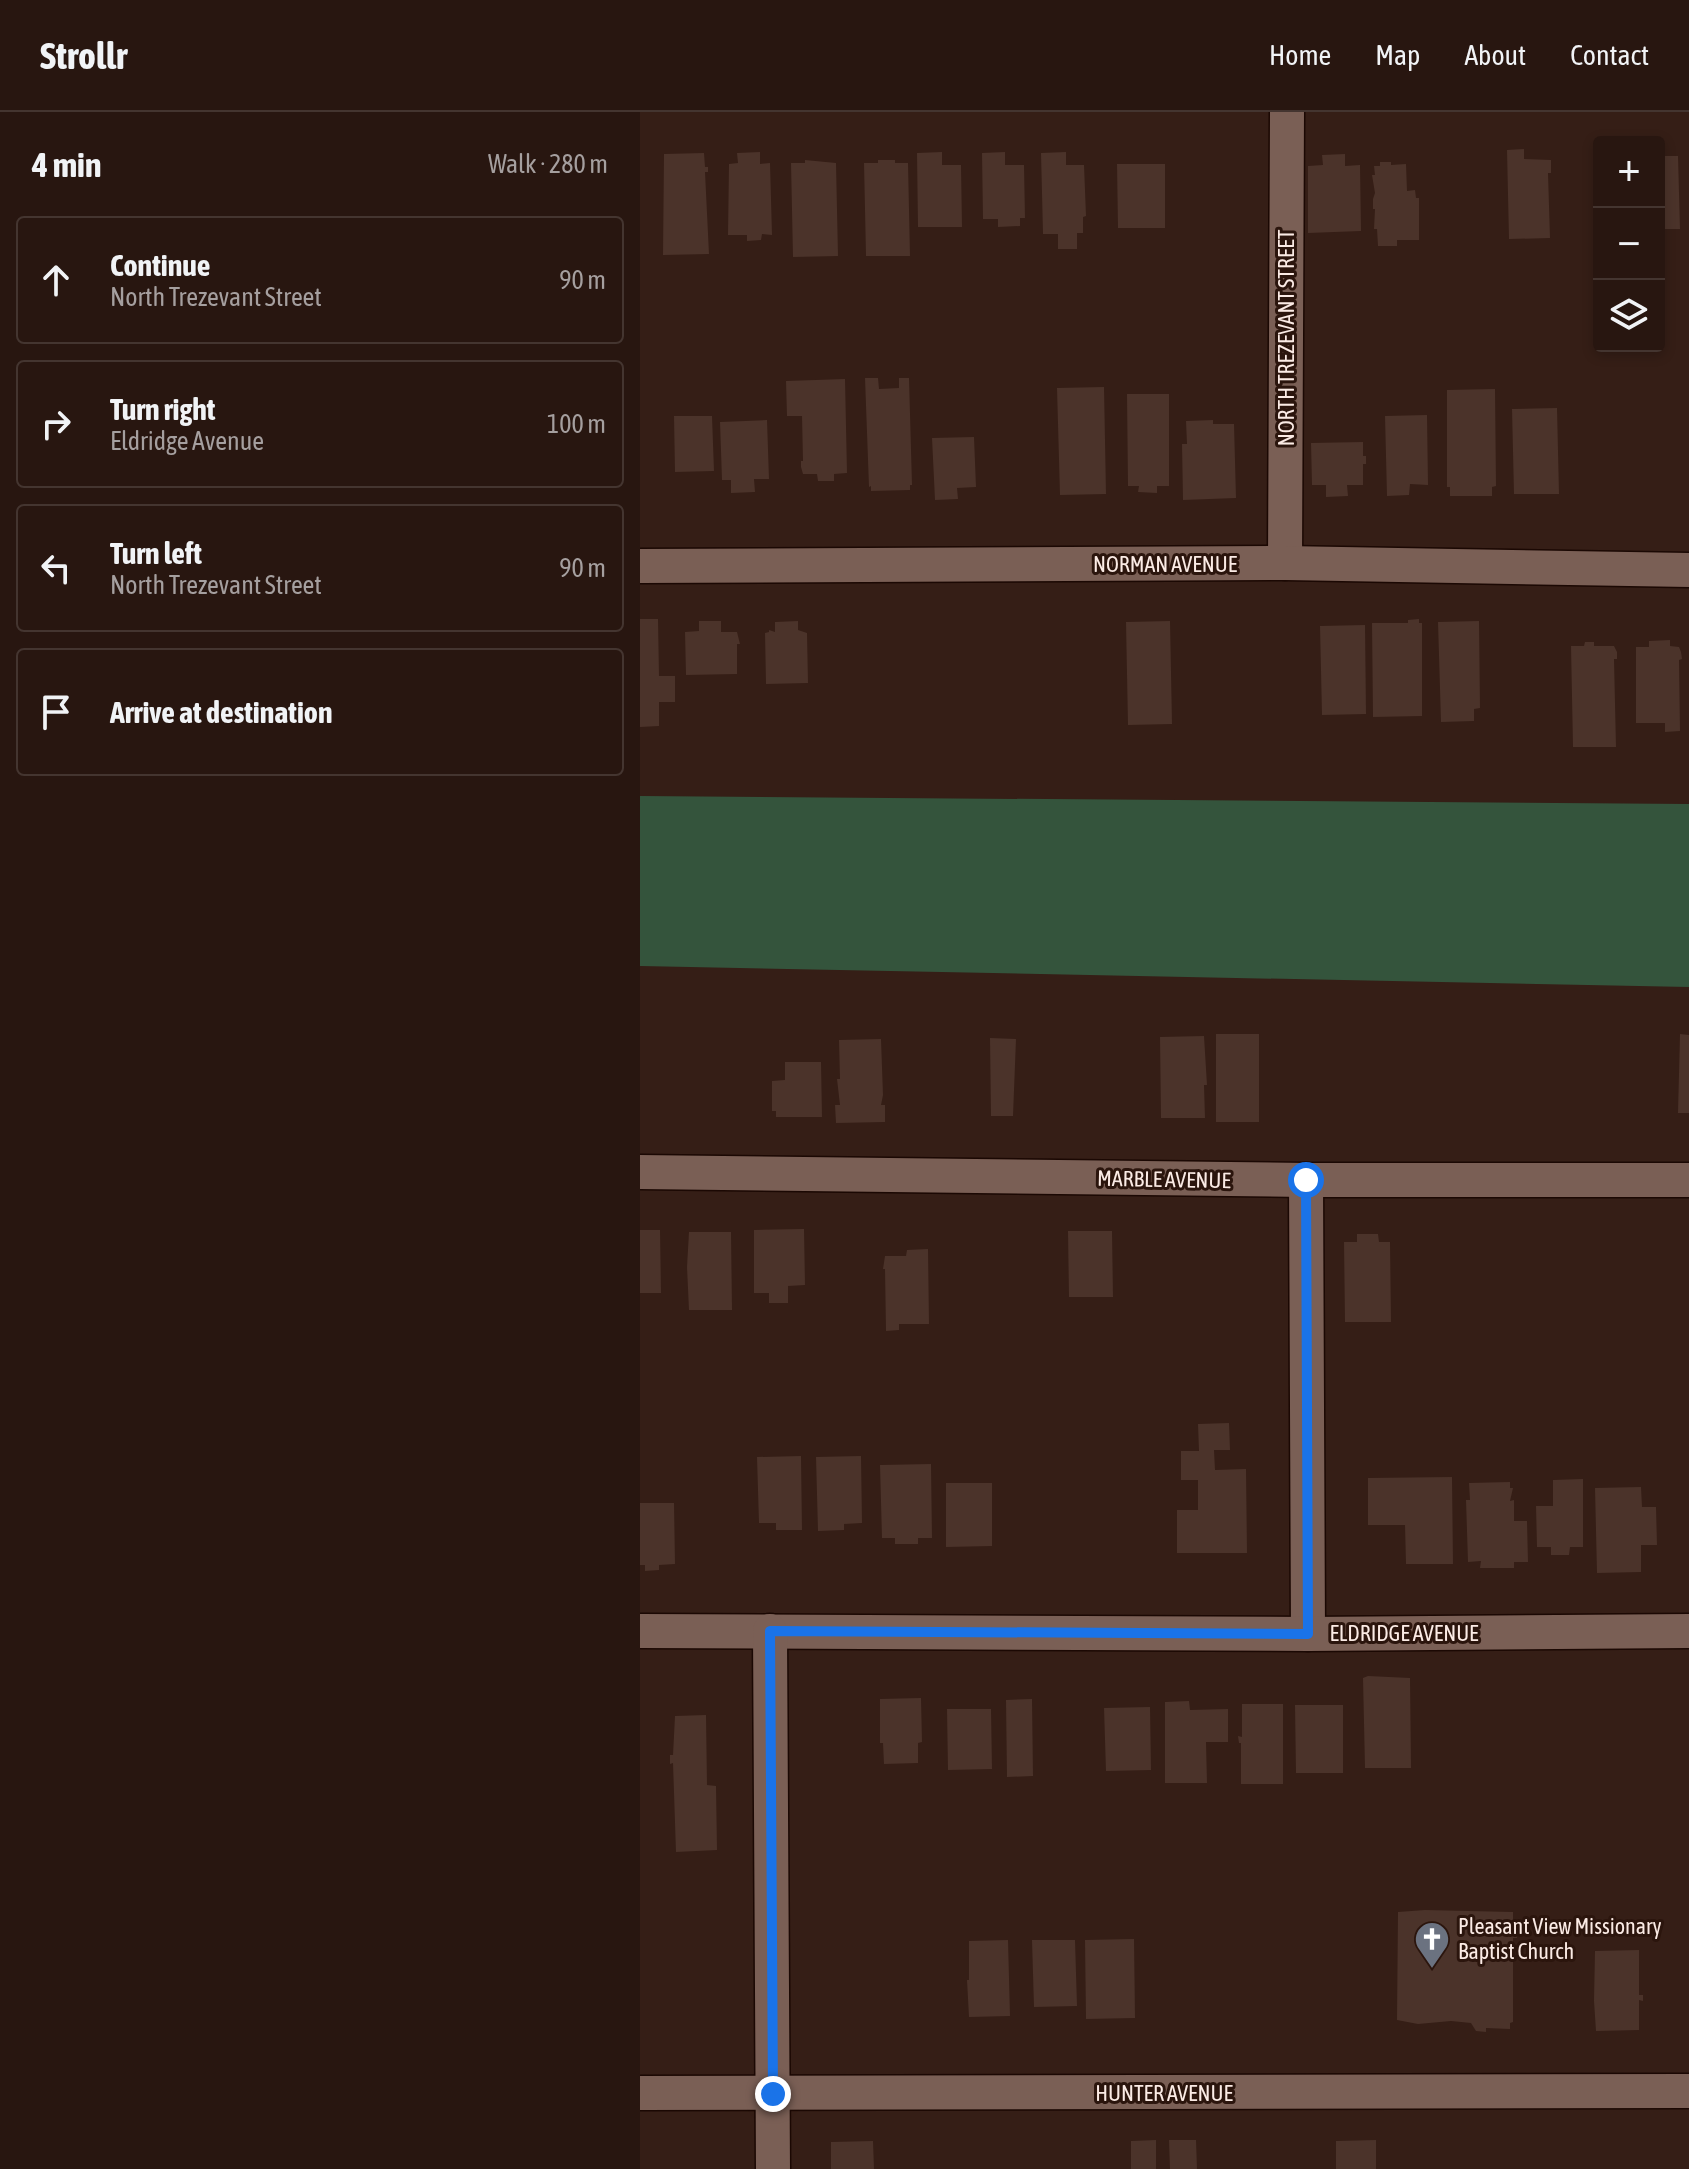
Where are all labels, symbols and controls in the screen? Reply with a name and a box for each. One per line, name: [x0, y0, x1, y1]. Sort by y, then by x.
text: Strollr: [40, 34, 127, 77]
text: Home: [1269, 39, 1331, 71]
text: Map: [1375, 39, 1420, 71]
text: About: [1464, 39, 1526, 71]
text: Contact: [1570, 39, 1649, 71]
map controls: [1593, 136, 1665, 352]
button: +: [1593, 136, 1665, 208]
text: 4 min: [32, 145, 101, 184]
text: Walk · 280 m: [488, 149, 608, 179]
button: −: [1593, 208, 1665, 280]
street label: NORTH TREZEVANT STREET: [1273, 229, 1299, 446]
text: Continue: [110, 248, 210, 282]
icon: ahead: [34, 258, 78, 302]
text: 90 m: [559, 265, 606, 295]
button: layers: [1593, 280, 1665, 352]
text: North Trezevant Street: [110, 282, 322, 312]
text: Turn right: [110, 392, 216, 426]
icon: right: [34, 402, 78, 446]
text: 100 m: [547, 409, 606, 439]
text: Eldridge Avenue: [110, 426, 264, 456]
text: Turn left: [110, 536, 202, 570]
icon: left: [34, 546, 78, 590]
street label: NORMAN AVENUE: [1093, 551, 1238, 577]
text: 90 m: [559, 553, 606, 583]
text: North Trezevant Street: [110, 570, 322, 600]
icon: arrive: [34, 690, 78, 734]
text: Arrive at destination: [110, 695, 332, 729]
route start: [1288, 1162, 1324, 1198]
street label: MARBLE AVENUE: [1097, 1165, 1232, 1193]
street label: ELDRIDGE AVENUE: [1329, 1620, 1479, 1646]
place label: Pleasant View Missionary Baptist Church: [1458, 1913, 1662, 1964]
church icon: Pleasant View Missionary Baptist Church: [1413, 1920, 1451, 1970]
route end: [755, 2076, 791, 2112]
street label: HUNTER AVENUE: [1095, 2080, 1233, 2106]

